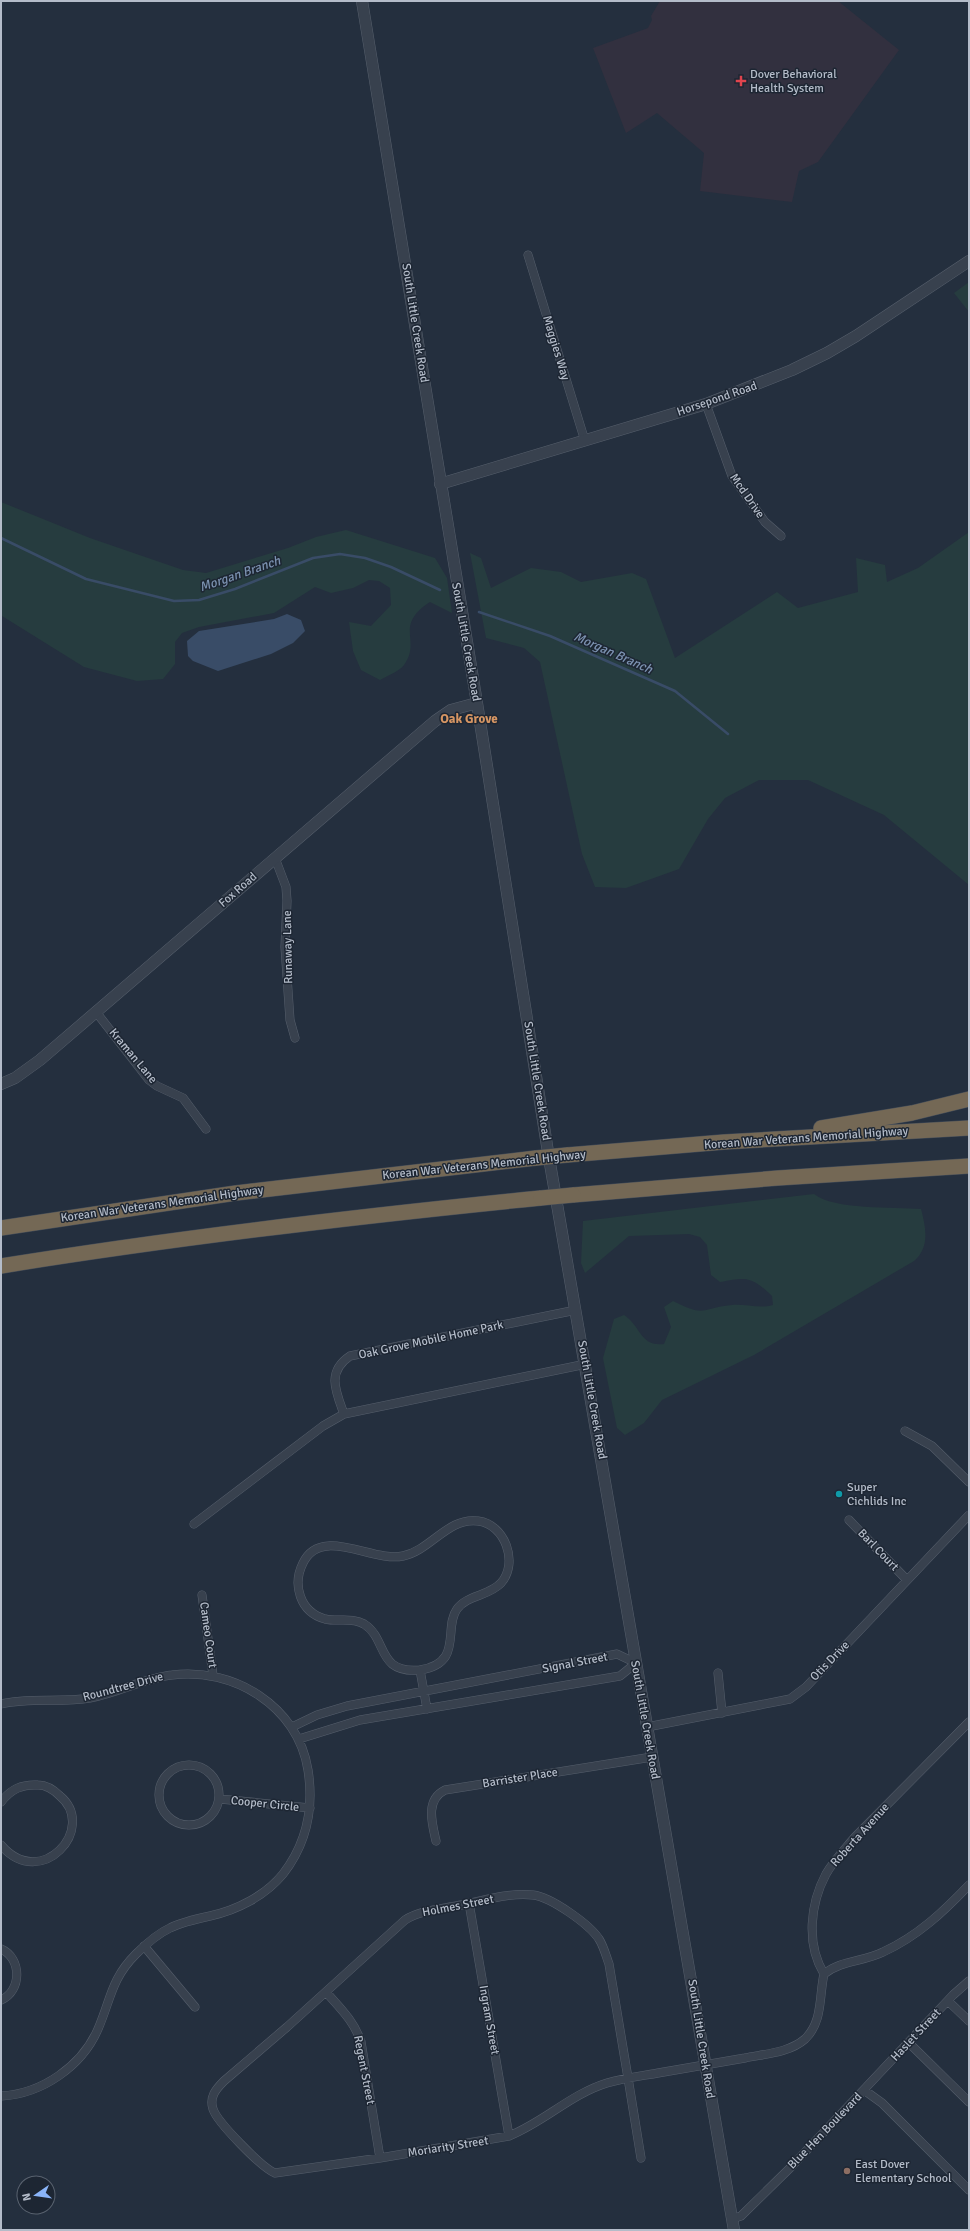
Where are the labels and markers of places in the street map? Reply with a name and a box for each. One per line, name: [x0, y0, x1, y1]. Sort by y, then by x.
place label: Dover Behavioral Health System: [750, 67, 837, 96]
marker: Dover Behavioral Health System: [735, 75, 747, 87]
place label: Super Cichlids Inc: [847, 1480, 907, 1509]
marker: Super Cichlids Inc: [834, 1489, 844, 1499]
place label: East Dover Elementary School: [855, 2157, 952, 2186]
marker: East Dover Elementary School: [842, 2166, 852, 2176]

